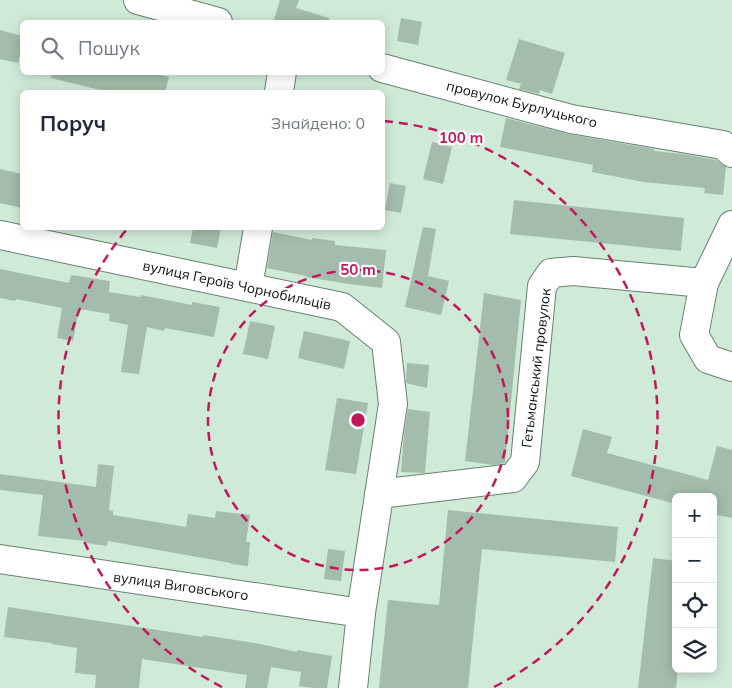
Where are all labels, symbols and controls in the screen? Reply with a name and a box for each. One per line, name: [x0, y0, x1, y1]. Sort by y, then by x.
search box: [20, 20, 385, 75]
icon: search: [38, 34, 66, 62]
text: Пошук: [78, 36, 140, 60]
street label: провулок Бурлуцького: [445, 77, 599, 131]
text: Поруч: [40, 110, 106, 136]
text: Знайдено: 0: [271, 113, 365, 133]
text: 100 m: [439, 128, 483, 147]
street label: вулиця Героїв Чорнобильців: [141, 256, 333, 314]
text: 50 m: [340, 260, 376, 279]
street label: Гетьманський провулок: [517, 287, 555, 449]
centre of rings: [349, 411, 367, 429]
map controls: [672, 493, 717, 673]
button: +: [672, 493, 717, 538]
button: −: [672, 538, 717, 583]
street label: вулиця Виговського: [112, 568, 250, 604]
button: locate: [672, 583, 717, 628]
button: layers: [672, 628, 717, 673]

